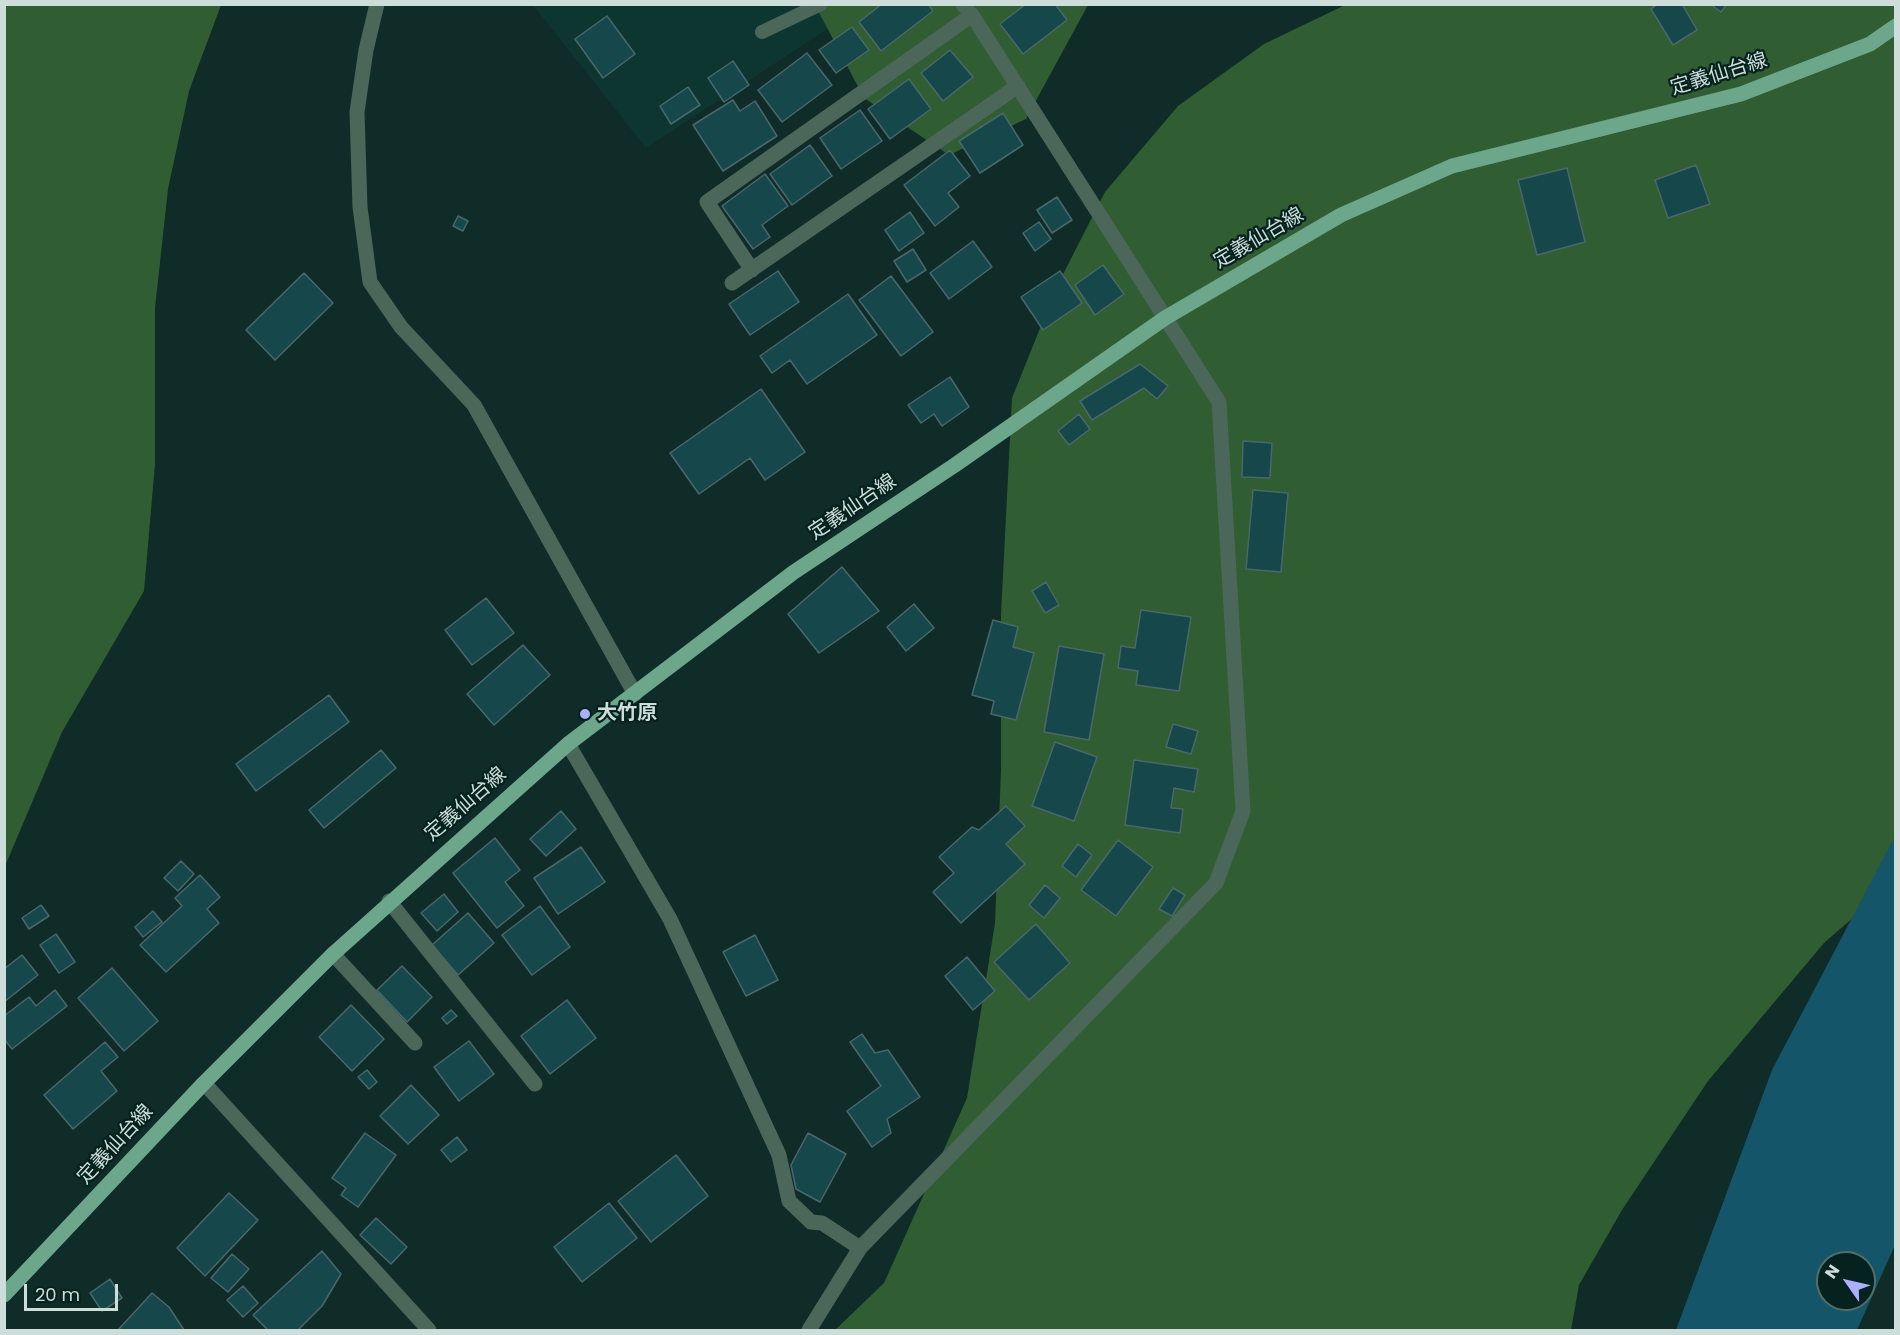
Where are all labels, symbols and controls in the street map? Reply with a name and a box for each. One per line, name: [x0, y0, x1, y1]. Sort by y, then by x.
street label: 定義仙台線: [1668, 49, 1770, 101]
street label: 定義仙台線: [1210, 204, 1308, 274]
street label: 定義仙台線: [805, 470, 901, 546]
place label: 大竹原: [597, 702, 657, 726]
marker: 大竹原: [578, 707, 592, 721]
street label: 定義仙台線: [420, 763, 512, 847]
street label: 定義仙台線: [73, 1100, 159, 1190]
north arrow: [1816, 1251, 1876, 1311]
text: N: [1819, 1260, 1845, 1283]
scale bar: [27, 1272, 122, 1310]
text: 20 m: [35, 1282, 80, 1307]

